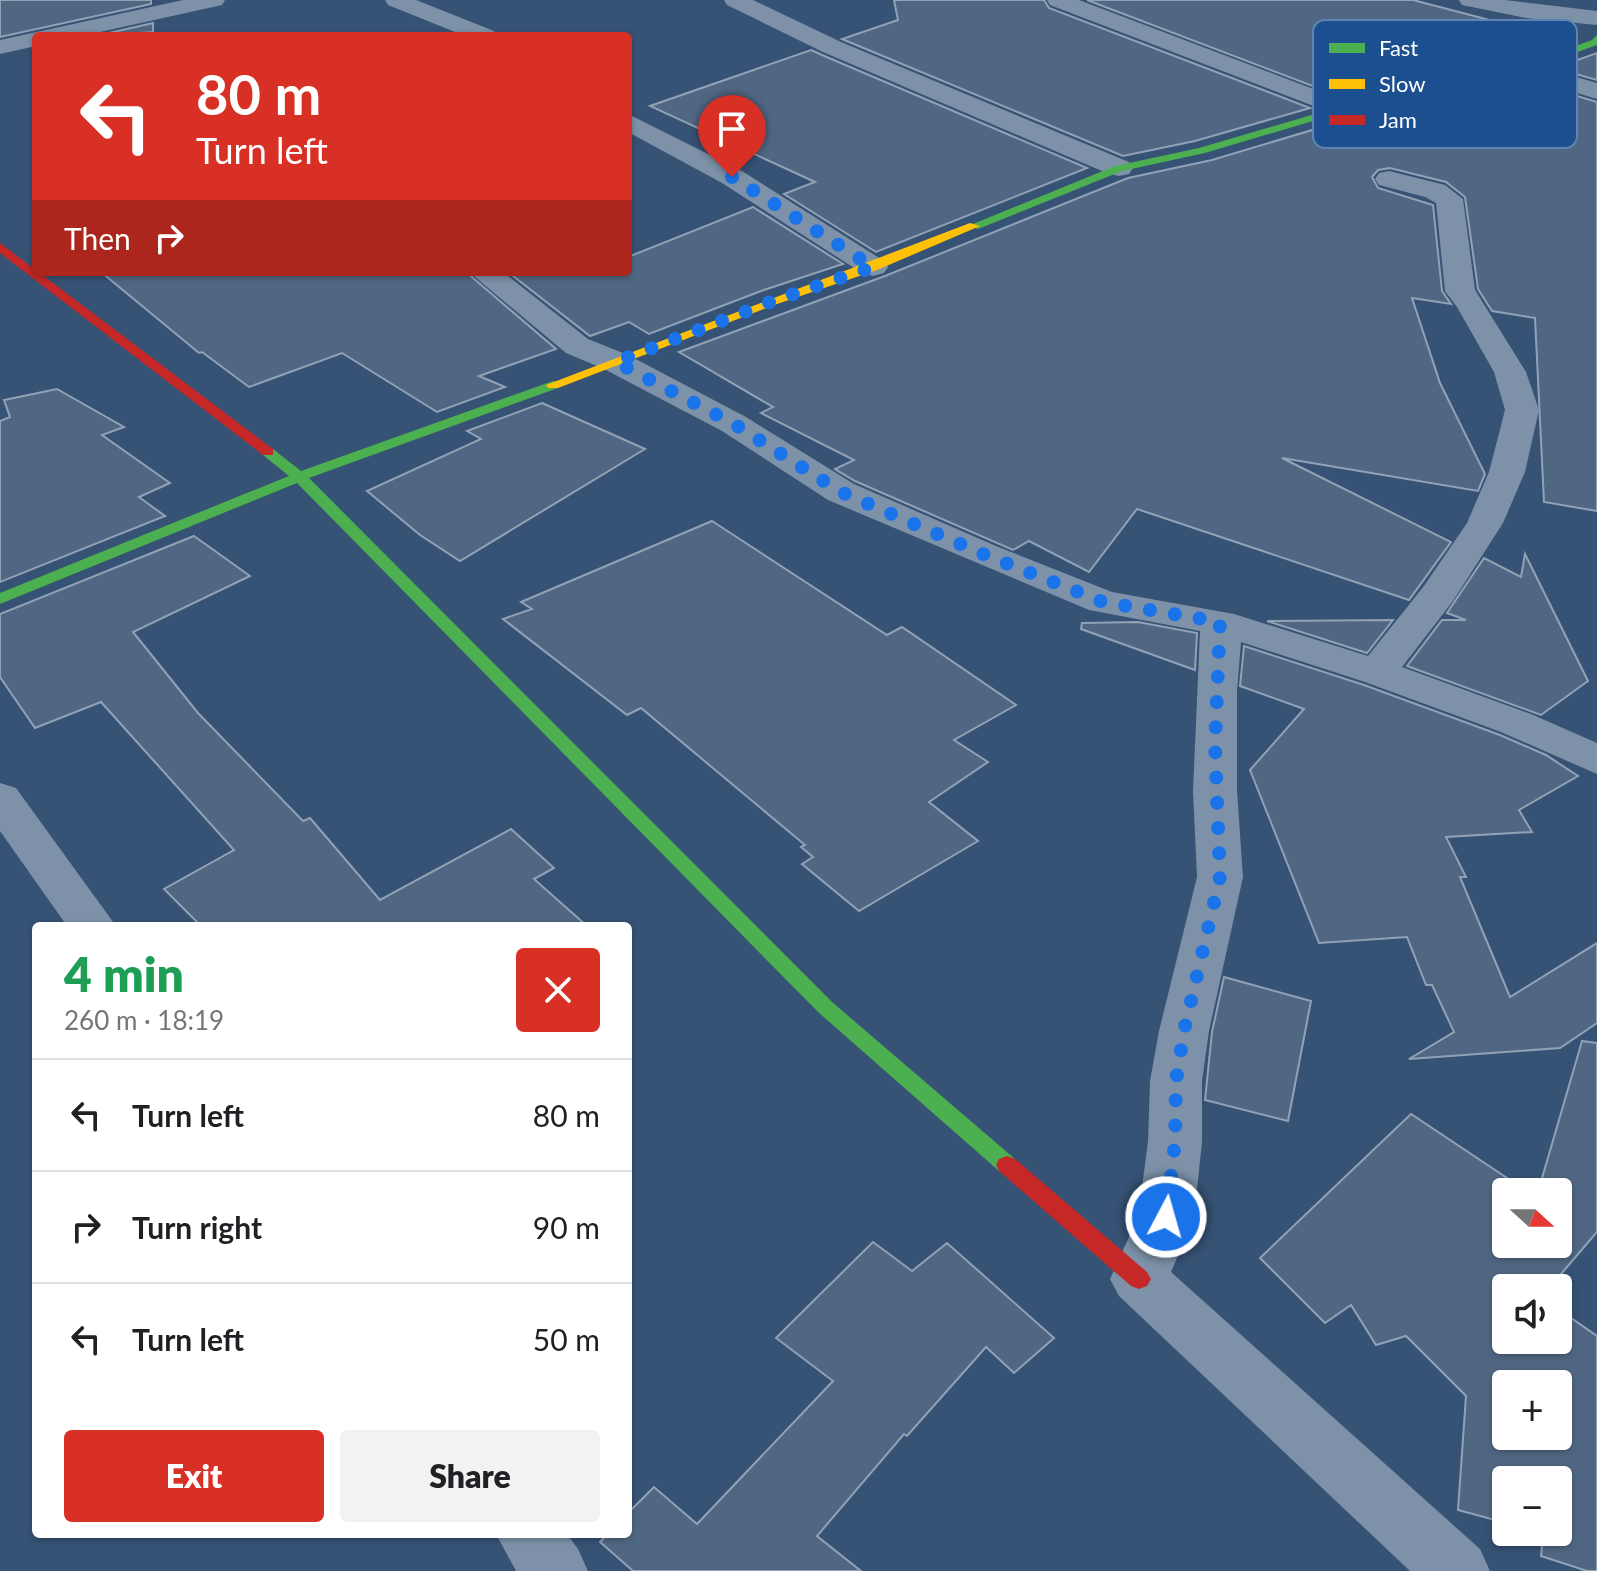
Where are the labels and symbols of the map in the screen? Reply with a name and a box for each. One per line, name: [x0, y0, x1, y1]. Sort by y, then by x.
legend: [1313, 20, 1577, 148]
text: Fast: [1379, 34, 1418, 61]
text: Slow: [1379, 70, 1426, 97]
pin: [698, 95, 766, 177]
text: Jam: [1379, 106, 1417, 133]
position arrow: [1124, 1175, 1208, 1259]
north arrow: [1492, 1178, 1572, 1258]

